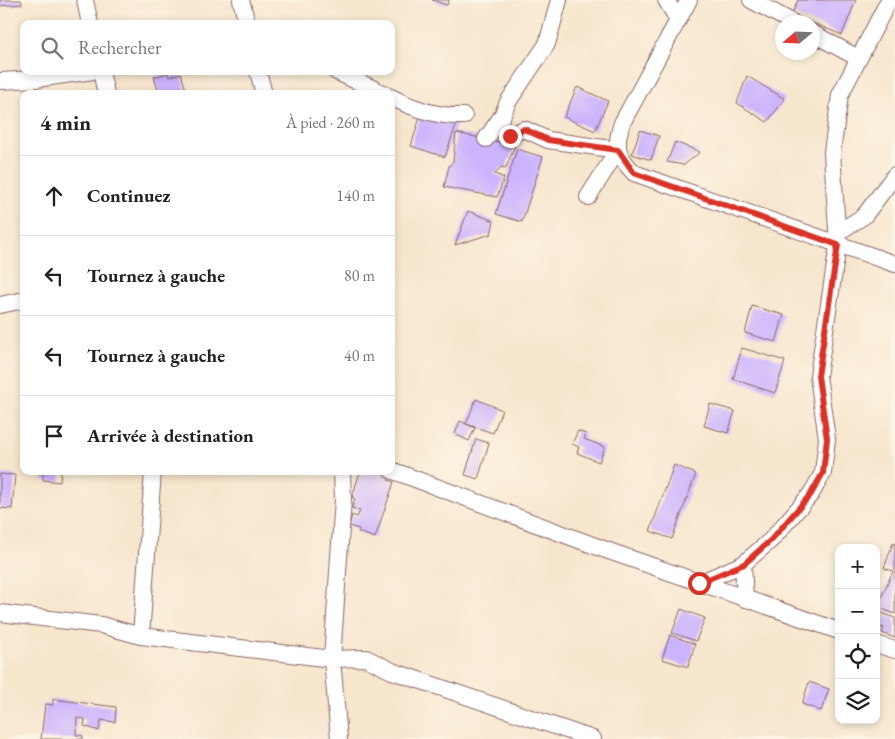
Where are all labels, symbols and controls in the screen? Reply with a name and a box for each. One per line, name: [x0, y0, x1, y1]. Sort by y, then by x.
north arrow: [775, 15, 820, 60]
search box: [20, 20, 395, 75]
icon: search: [38, 34, 66, 62]
text: Rechercher: [78, 35, 161, 60]
text: 4 min: [40, 109, 91, 136]
text: À pied · 260 m: [286, 112, 375, 133]
route end: [499, 125, 522, 148]
icon: ahead: [40, 182, 68, 210]
text: Continuez: [87, 183, 171, 208]
text: 140 m: [336, 185, 375, 206]
icon: left: [40, 262, 68, 290]
text: Tournez à gauche: [87, 263, 225, 288]
text: 80 m: [344, 265, 375, 286]
icon: left: [40, 342, 68, 370]
text: Tournez à gauche: [87, 343, 225, 368]
text: 40 m: [344, 345, 375, 366]
icon: arrive: [40, 422, 68, 450]
text: Arrivée à destination: [87, 423, 254, 448]
map controls: [835, 544, 880, 724]
button: +: [835, 544, 880, 589]
route start: [688, 572, 711, 595]
button: −: [835, 589, 880, 634]
button: locate: [835, 634, 880, 679]
button: layers: [835, 679, 880, 724]

